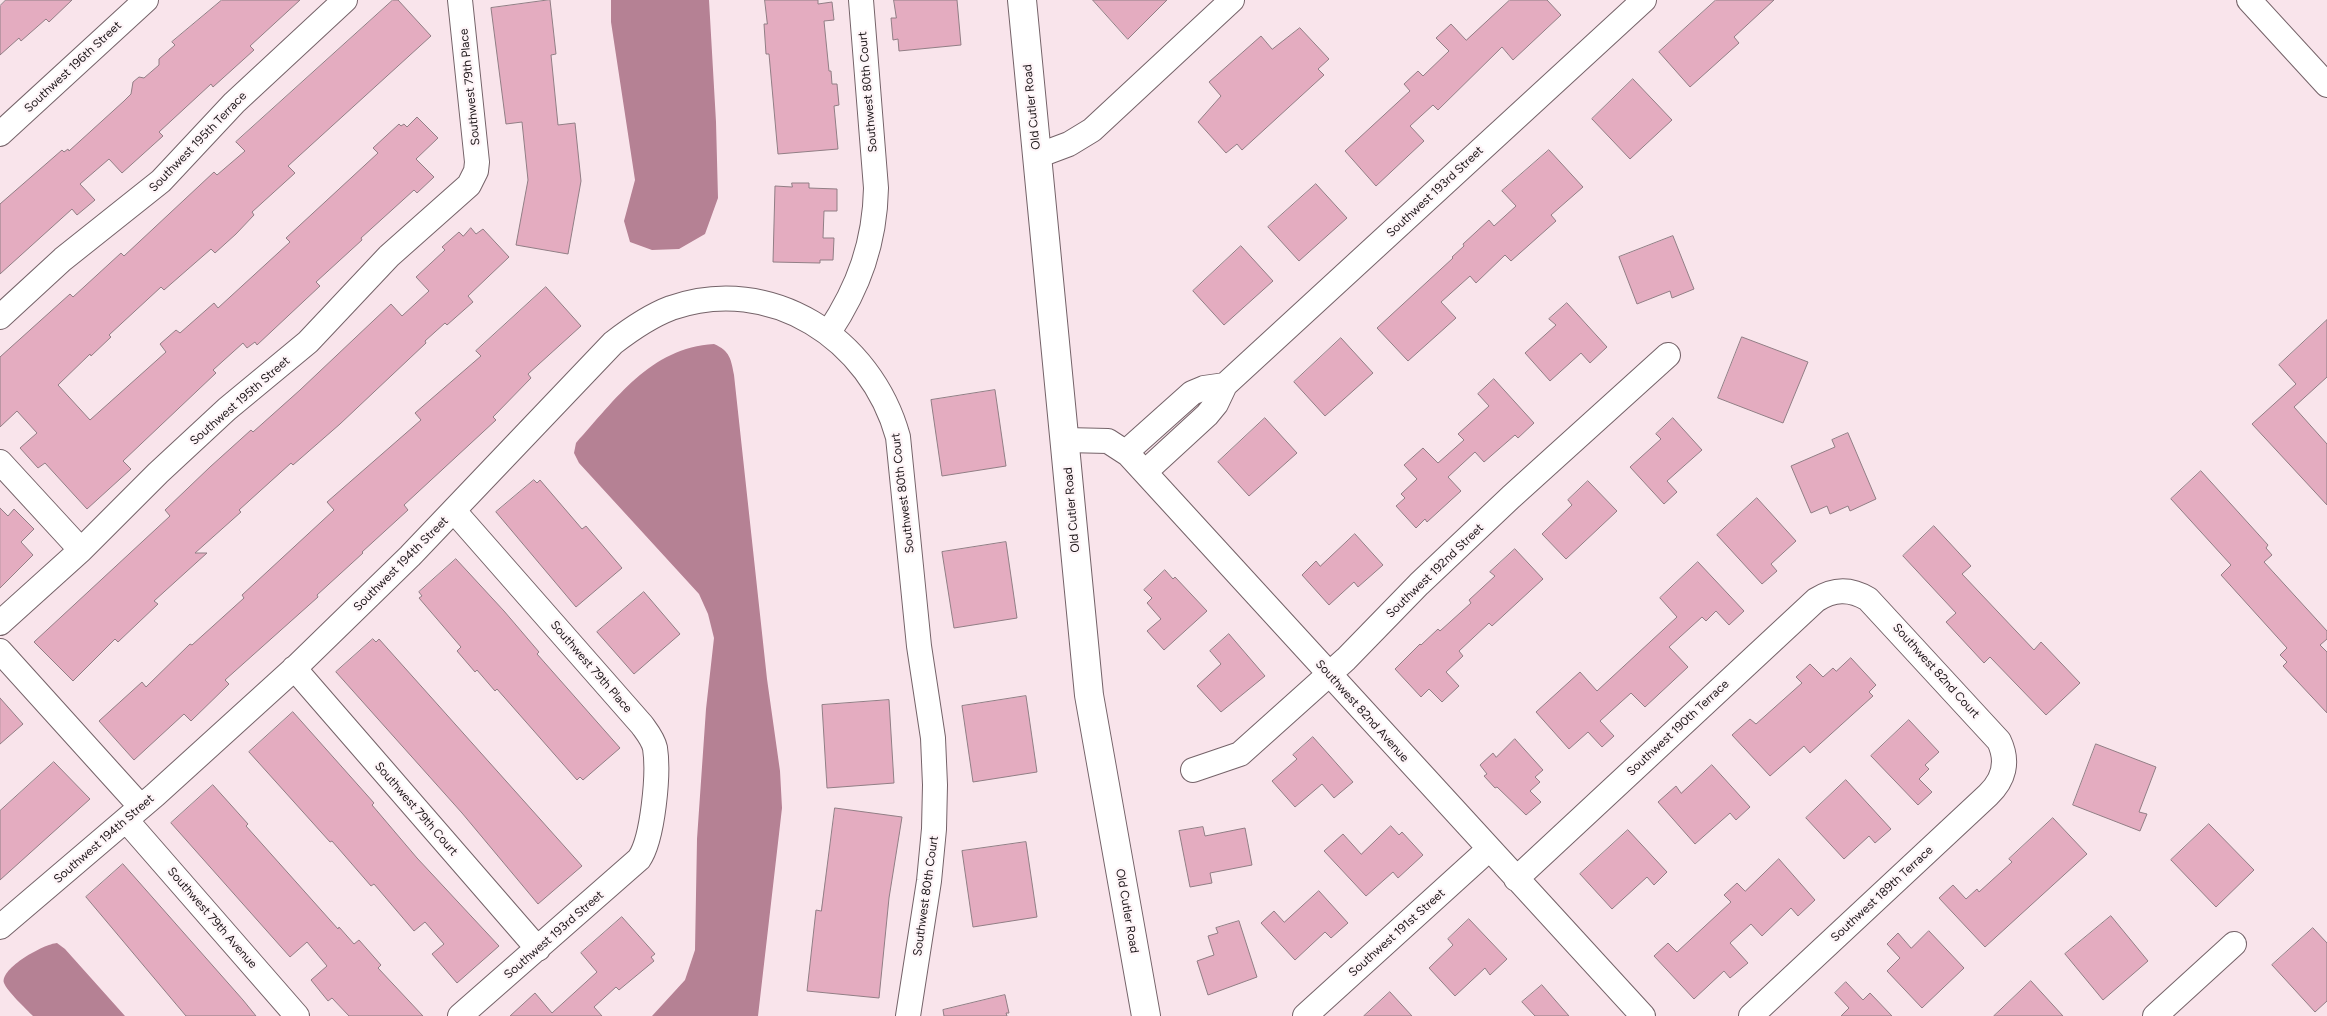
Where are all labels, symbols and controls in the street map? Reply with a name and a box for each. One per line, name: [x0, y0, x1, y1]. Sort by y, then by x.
street label: Southwest 196th Street: [21, 18, 125, 116]
street label: Southwest 79th Place: [457, 28, 483, 146]
street label: Southwest 80th Court: [856, 31, 880, 153]
street label: Old Cutler Road: [1020, 64, 1044, 150]
street label: Southwest 195th Terrace: [146, 89, 250, 195]
street label: Southwest 193rd Street: [1384, 143, 1486, 241]
street label: Southwest 195th Street: [187, 354, 293, 448]
street label: Southwest 80th Court: [888, 432, 918, 554]
street label: Old Cutler Road: [1061, 467, 1083, 553]
street label: Southwest 194th Street: [351, 514, 451, 614]
street label: Southwest 192nd Street: [1383, 521, 1487, 621]
street label: Southwest 79th Place: [547, 618, 635, 716]
street label: Southwest 82nd Court: [1890, 621, 1982, 721]
street label: Southwest 82nd Avenue: [1312, 657, 1412, 765]
street label: Southwest 190th Terrace: [1624, 677, 1732, 779]
street label: Southwest 79th Court: [371, 759, 461, 859]
street label: Southwest 194th Street: [51, 792, 157, 886]
street label: Southwest 80th Court: [910, 835, 942, 957]
street label: Southwest 189th Terrace: [1828, 843, 1936, 945]
street label: Southwest 79th Avenue: [164, 865, 260, 971]
street label: Old Cutler Road: [1112, 868, 1142, 954]
street label: Southwest 191st Street: [1346, 886, 1448, 980]
street label: Southwest 193rd Street: [501, 888, 607, 982]

